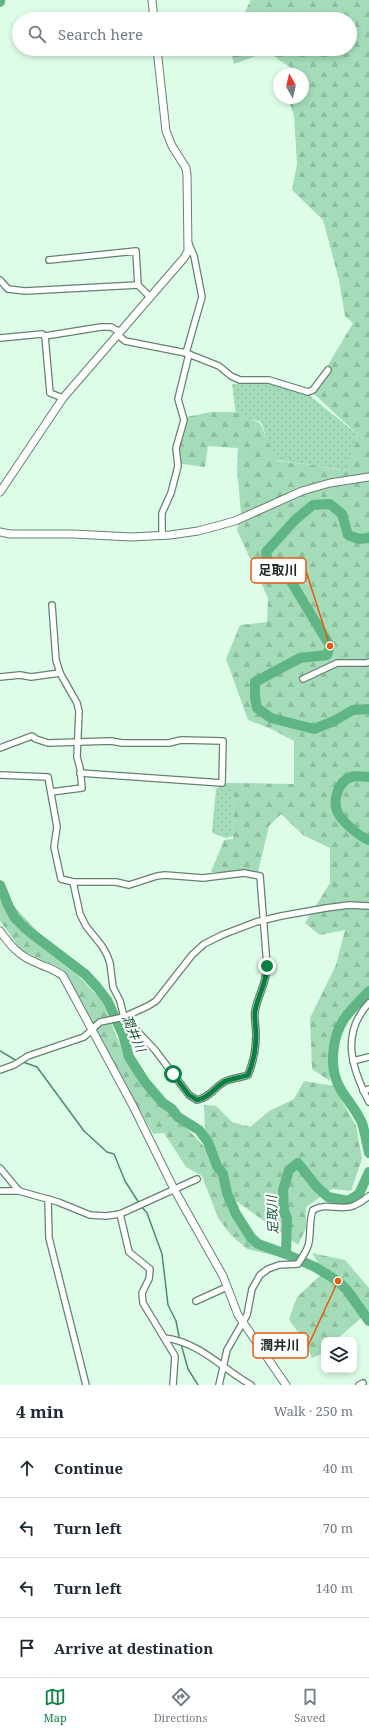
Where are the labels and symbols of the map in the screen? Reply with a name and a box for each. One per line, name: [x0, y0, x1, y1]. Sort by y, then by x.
north arrow: [273, 68, 309, 104]
callout: 足取川: [251, 558, 306, 583]
text: 足取川: [258, 561, 298, 579]
route end: [258, 957, 276, 975]
water label: 潤井川: [118, 1012, 151, 1056]
route start: [164, 1065, 182, 1083]
water label: 足取川: [262, 1193, 282, 1235]
callout: 潤井川: [253, 1333, 308, 1358]
text: 潤井川: [260, 1336, 300, 1354]

